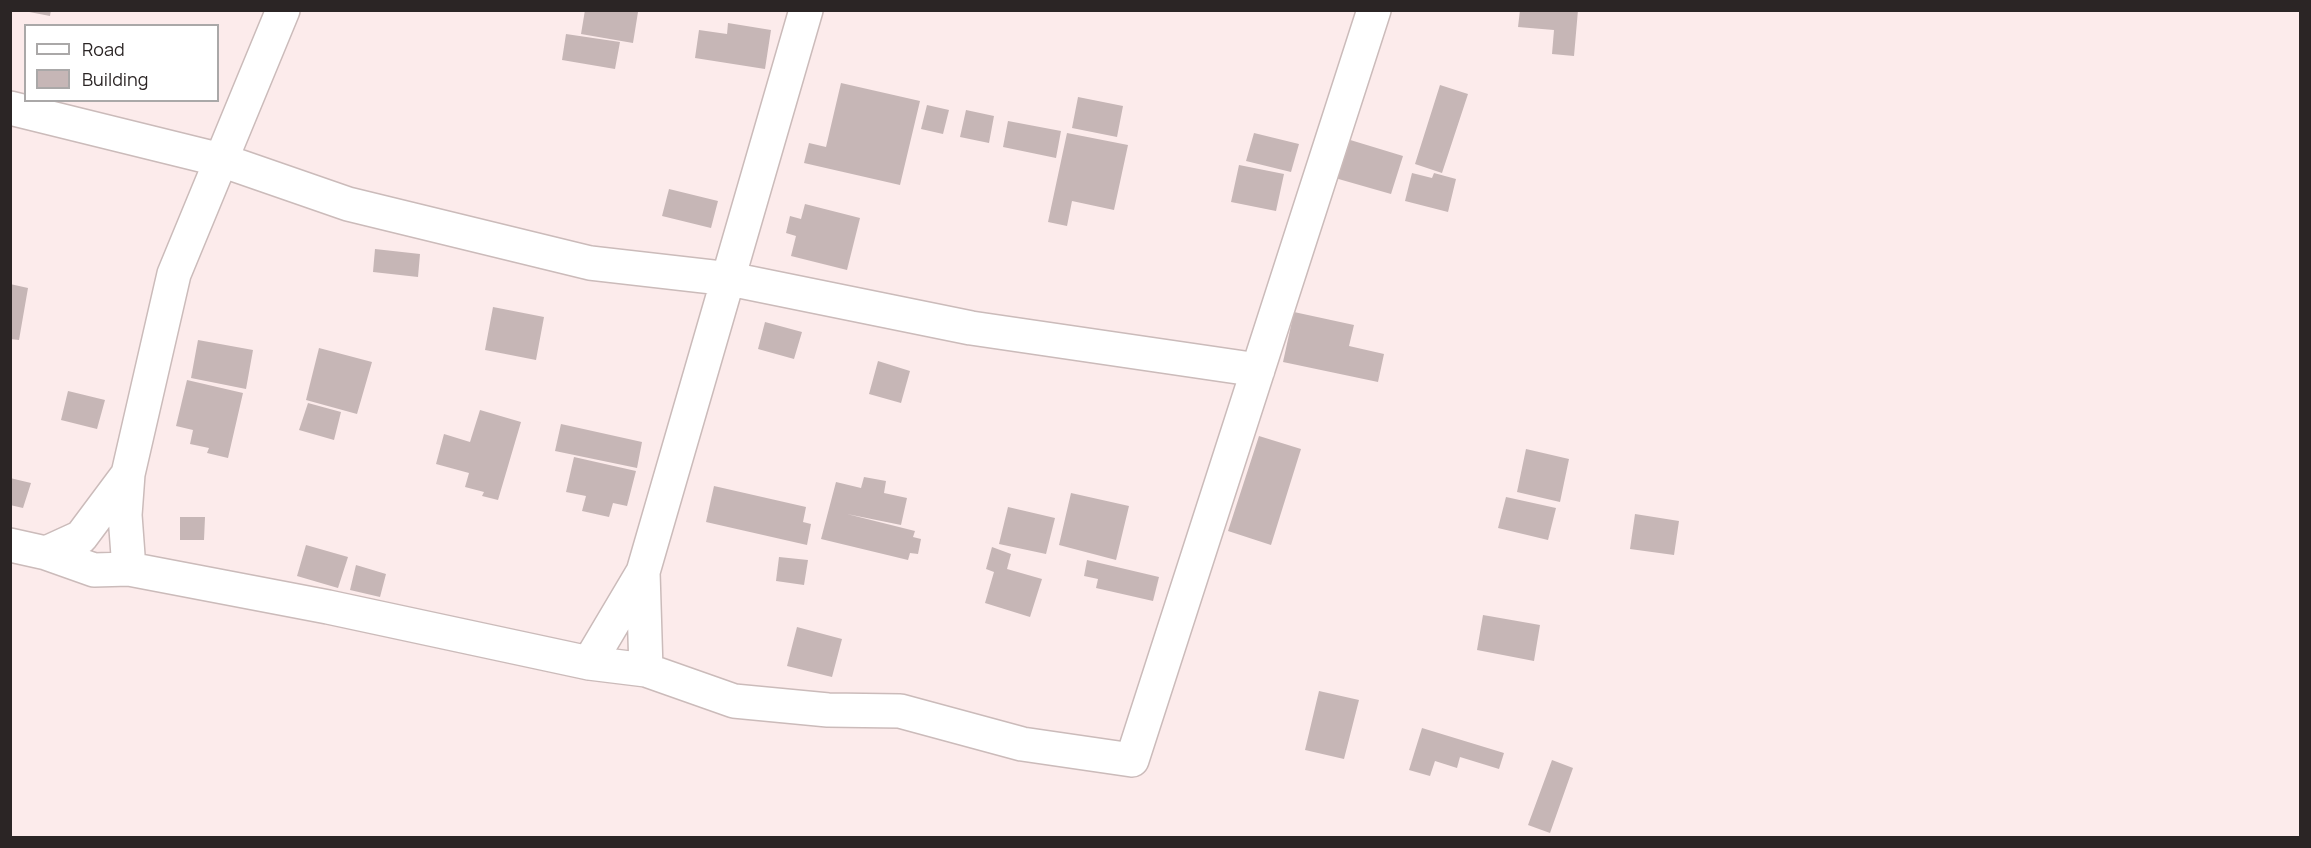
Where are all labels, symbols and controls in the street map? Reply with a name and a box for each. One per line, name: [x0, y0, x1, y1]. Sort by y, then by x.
legend: [24, 24, 219, 102]
text: Road: [82, 37, 125, 61]
text: Building: [82, 67, 148, 91]

